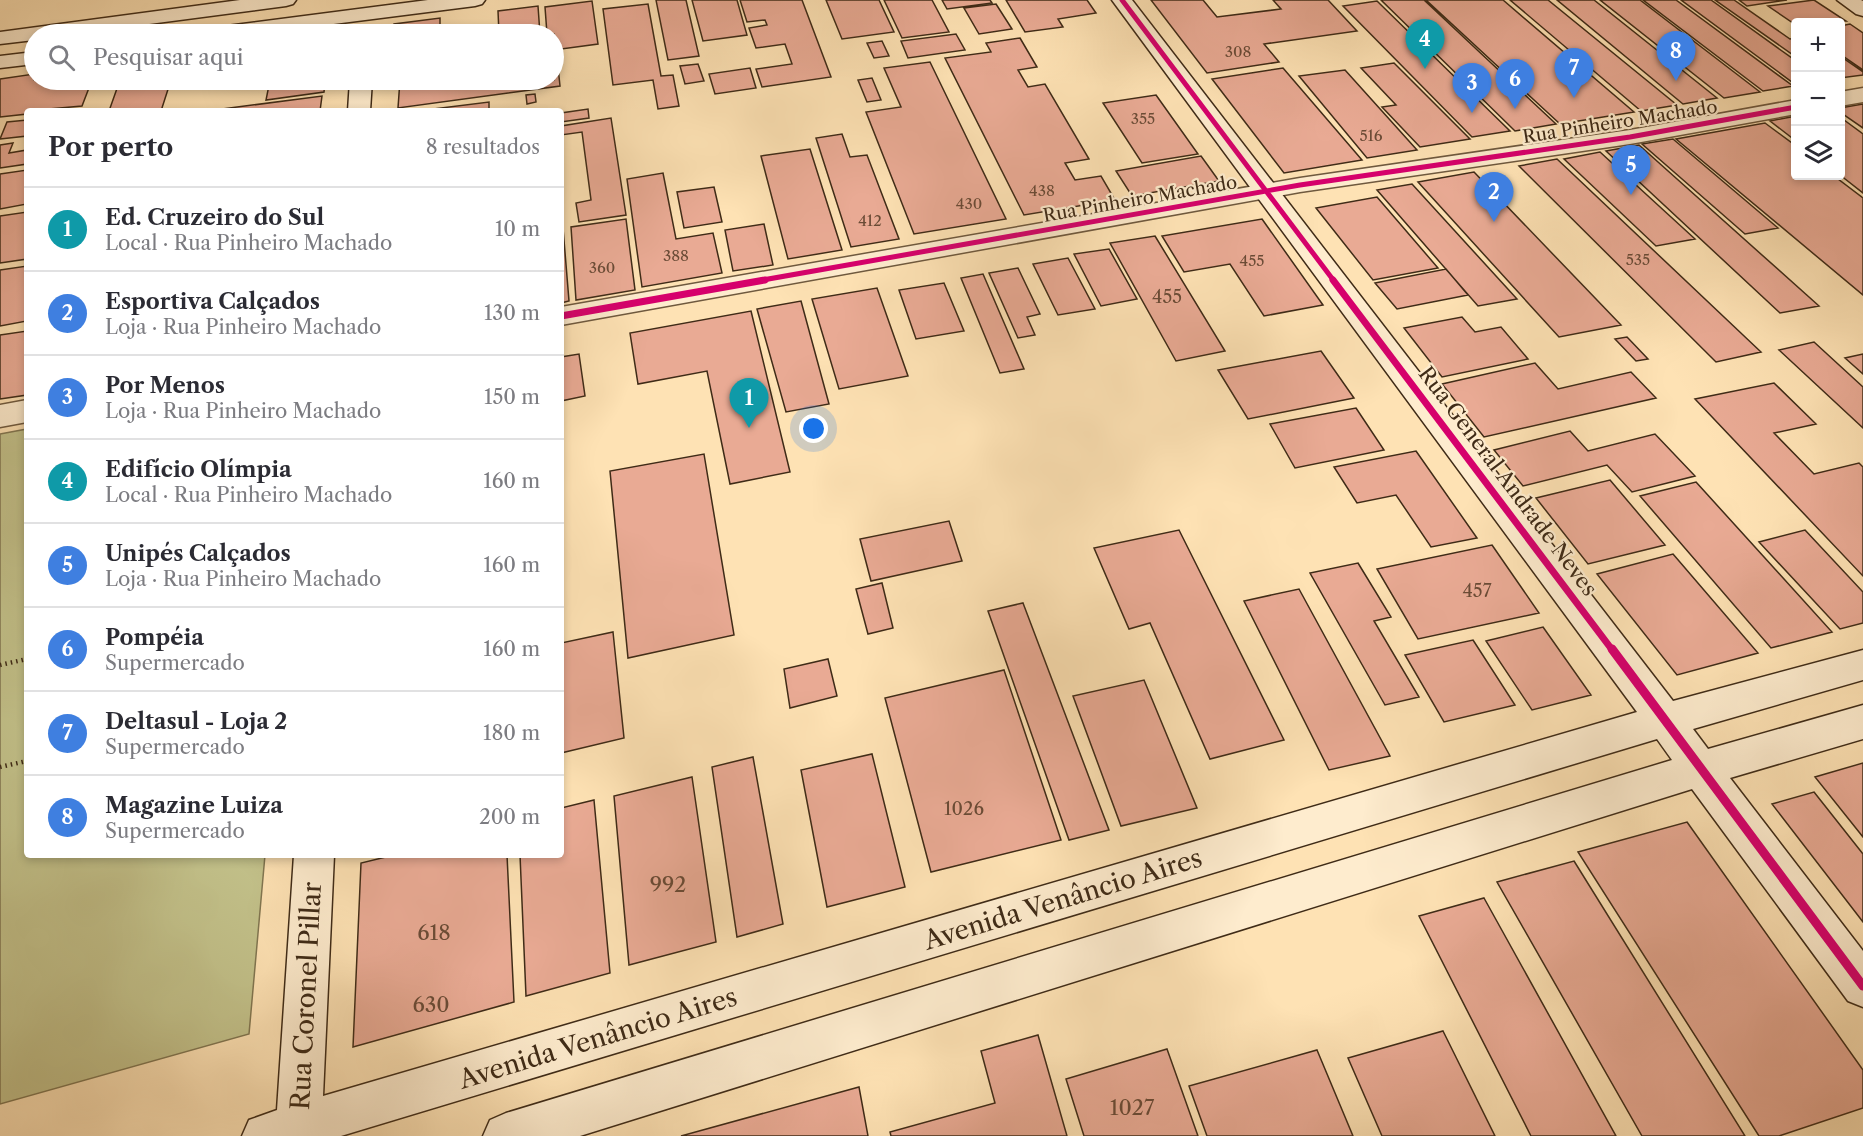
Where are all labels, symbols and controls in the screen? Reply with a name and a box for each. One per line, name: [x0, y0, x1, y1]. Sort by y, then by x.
map controls: [1791, 18, 1845, 180]
button: +: [1791, 18, 1845, 72]
pin: 4: [1406, 20, 1444, 69]
search box: [24, 24, 564, 90]
pin: 8: [1656, 32, 1696, 81]
icon: search: [45, 41, 78, 74]
house number: 308: [1225, 42, 1251, 61]
text: Pesquisar aqui: [93, 44, 243, 71]
pin: 7: [1554, 48, 1594, 98]
pin: 6: [1496, 60, 1534, 109]
pin: 3: [1452, 63, 1492, 113]
button: −: [1791, 72, 1845, 126]
street label: Rua Pinheiro Machado: [1521, 96, 1719, 148]
house number: 355: [1131, 109, 1155, 128]
house number: 516: [1359, 126, 1383, 145]
button: layers: [1791, 126, 1845, 180]
text: Por perto: [48, 131, 173, 163]
text: 8 resultados: [426, 135, 540, 159]
pin: 5: [1612, 146, 1650, 195]
street label: Rua Pinheiro Machado: [1041, 171, 1239, 227]
pin: 2: [1474, 172, 1514, 222]
house number: 438: [1029, 181, 1055, 200]
house number: 430: [956, 194, 982, 213]
text: Ed. Cruzeiro do Sul: [105, 204, 324, 231]
house number: 412: [858, 211, 882, 230]
text: 1: [63, 217, 72, 241]
text: 10 m: [495, 217, 540, 241]
text: Local · Rua Pinheiro Machado: [105, 231, 392, 255]
house number: 388: [663, 246, 689, 265]
house number: 535: [1626, 250, 1650, 269]
house number: 455: [1240, 251, 1264, 270]
house number: 360: [589, 258, 615, 277]
house number: 455: [1152, 286, 1182, 308]
text: Esportiva Calçados: [105, 288, 320, 315]
text: 2: [62, 301, 73, 325]
text: 130 m: [484, 301, 540, 325]
text: Loja · Rua Pinheiro Machado: [105, 315, 381, 339]
street label: Rua General Andrade Neves: [1414, 361, 1602, 601]
text: Por Menos: [105, 372, 225, 399]
pin: 1: [730, 378, 768, 428]
text: 3: [62, 385, 73, 409]
text: 150 m: [484, 385, 540, 409]
text: Loja · Rua Pinheiro Machado: [105, 399, 381, 423]
your location: [799, 414, 828, 443]
text: Edifício Olímpia: [105, 456, 292, 483]
text: 4: [62, 469, 73, 493]
text: 160 m: [483, 469, 540, 493]
text: Local · Rua Pinheiro Machado: [105, 483, 392, 507]
text: Unipés Calçados: [105, 540, 291, 567]
text: 5: [62, 553, 73, 577]
text: 160 m: [483, 553, 540, 577]
text: Loja · Rua Pinheiro Machado: [105, 567, 381, 591]
house number: 457: [1462, 580, 1492, 602]
text: Pompéia: [105, 624, 204, 651]
text: 6: [62, 637, 73, 661]
text: 160 m: [483, 637, 540, 661]
text: Supermercado: [105, 651, 245, 675]
text: Deltasul - Loja 2: [105, 708, 287, 735]
text: 7: [62, 721, 73, 745]
text: 180 m: [483, 721, 540, 745]
text: Supermercado: [105, 735, 245, 759]
text: Magazine Luiza: [105, 792, 283, 819]
house number: 1026: [944, 798, 984, 820]
text: 8: [61, 805, 74, 829]
text: 200 m: [479, 805, 540, 829]
text: Supermercado: [105, 819, 245, 843]
street label: Avenida Venâncio Aires: [919, 841, 1206, 957]
house number: 992: [650, 872, 686, 897]
street label: Rua Coronel Pillar: [284, 881, 328, 1111]
house number: 618: [417, 920, 451, 945]
street label: Avenida Venâncio Aires: [454, 980, 741, 1096]
house number: 630: [412, 992, 450, 1017]
house number: 1027: [1110, 1095, 1155, 1120]

